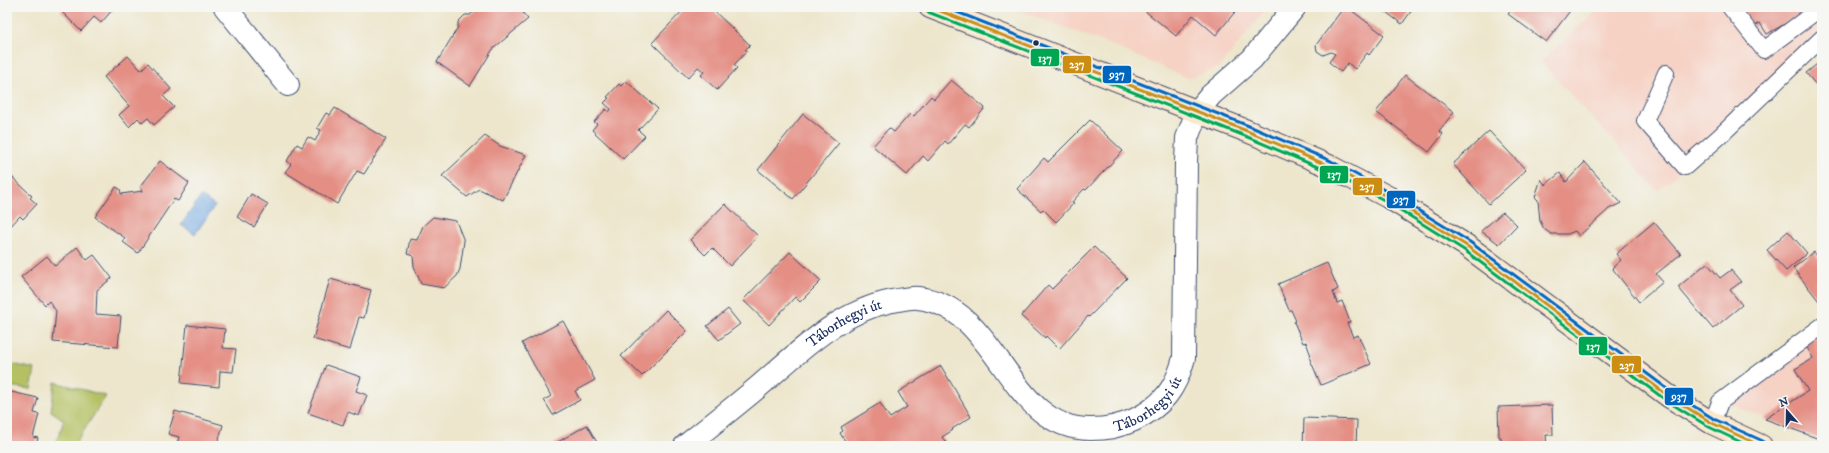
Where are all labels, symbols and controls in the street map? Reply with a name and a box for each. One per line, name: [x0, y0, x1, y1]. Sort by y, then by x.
unlabelled marker: [1031, 38, 1041, 48]
line badge: 137: [1030, 48, 1060, 67]
text: 137: [1038, 52, 1052, 66]
line badge: 237: [1062, 55, 1092, 74]
text: 237: [1069, 58, 1085, 72]
line badge: 937: [1102, 65, 1132, 84]
text: 937: [1108, 68, 1125, 82]
line badge: 137: [1319, 165, 1349, 184]
text: 137: [1327, 168, 1341, 182]
line badge: 237: [1352, 177, 1383, 196]
text: 237: [1359, 180, 1375, 194]
line badge: 937: [1386, 190, 1416, 209]
text: 937: [1392, 193, 1409, 207]
street label: Táborhegyi út: [802, 294, 884, 352]
line badge: 137: [1578, 336, 1608, 356]
text: 137: [1586, 340, 1600, 354]
line badge: 237: [1611, 355, 1642, 374]
text: 237: [1619, 359, 1635, 373]
street label: Táborhegyi út: [1111, 373, 1186, 436]
line badge: 937: [1664, 387, 1694, 406]
text: 937: [1670, 390, 1687, 404]
north arrow: [1767, 391, 1807, 431]
text: N: [1777, 394, 1791, 411]

